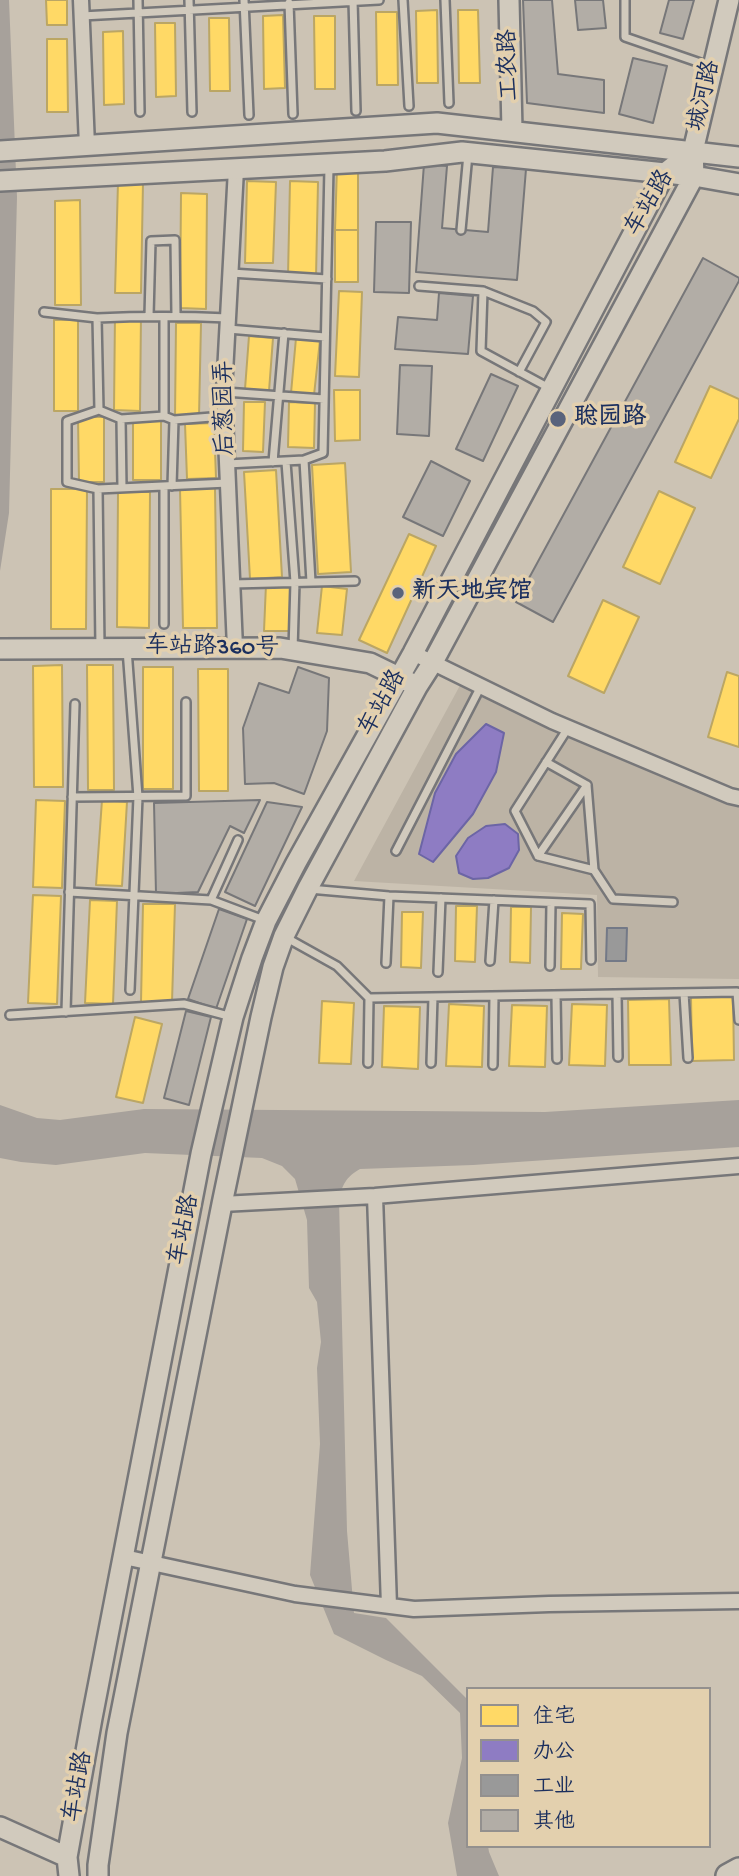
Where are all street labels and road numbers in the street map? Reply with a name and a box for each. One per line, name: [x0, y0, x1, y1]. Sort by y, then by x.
street label: 工农路: [495, 29, 527, 101]
street label: 城河路: [684, 58, 728, 134]
street label: 车站路: [620, 166, 682, 242]
street label: 后葱园弄: [212, 360, 242, 456]
street label: 车站路360号: [145, 633, 279, 665]
street label: 车站路: [354, 666, 414, 742]
street label: 车站路: [165, 1192, 207, 1268]
street label: 车站路: [60, 1749, 100, 1825]

